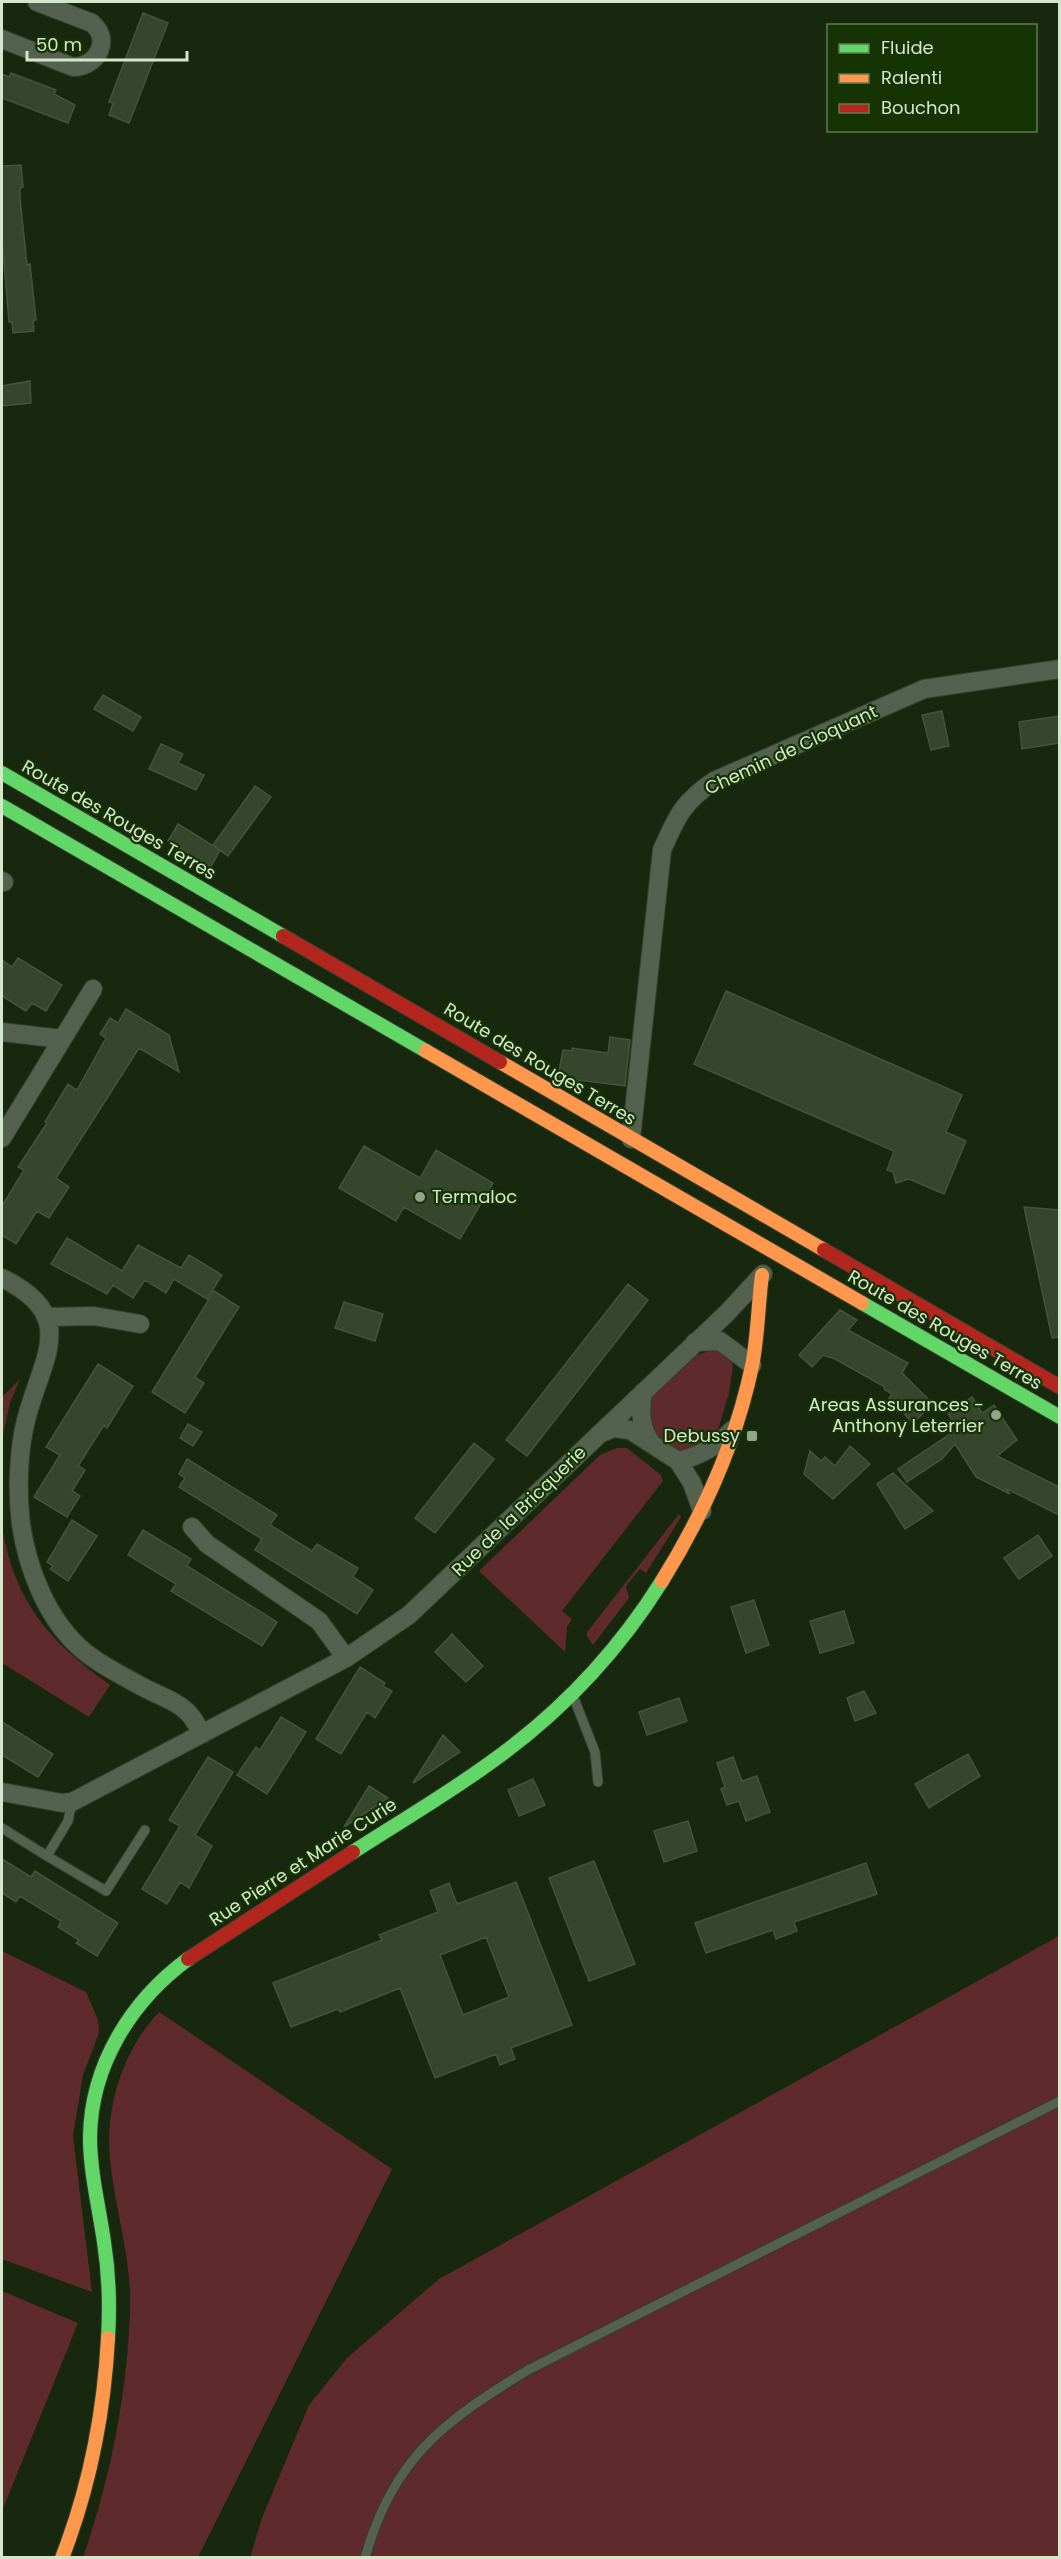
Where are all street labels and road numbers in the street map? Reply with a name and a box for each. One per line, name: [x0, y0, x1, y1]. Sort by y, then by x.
street label: Chemin de Cloquant: [700, 699, 881, 801]
street label: Route des Rouges Terres: [18, 754, 221, 886]
street label: Route des Rouges Terres: [439, 996, 641, 1131]
street label: Route des Rouges Terres: [844, 1264, 1047, 1396]
street label: Rue de la Bricquerie: [446, 1440, 591, 1582]
street label: Rue Pierre et Marie Curie: [204, 1792, 401, 1932]

